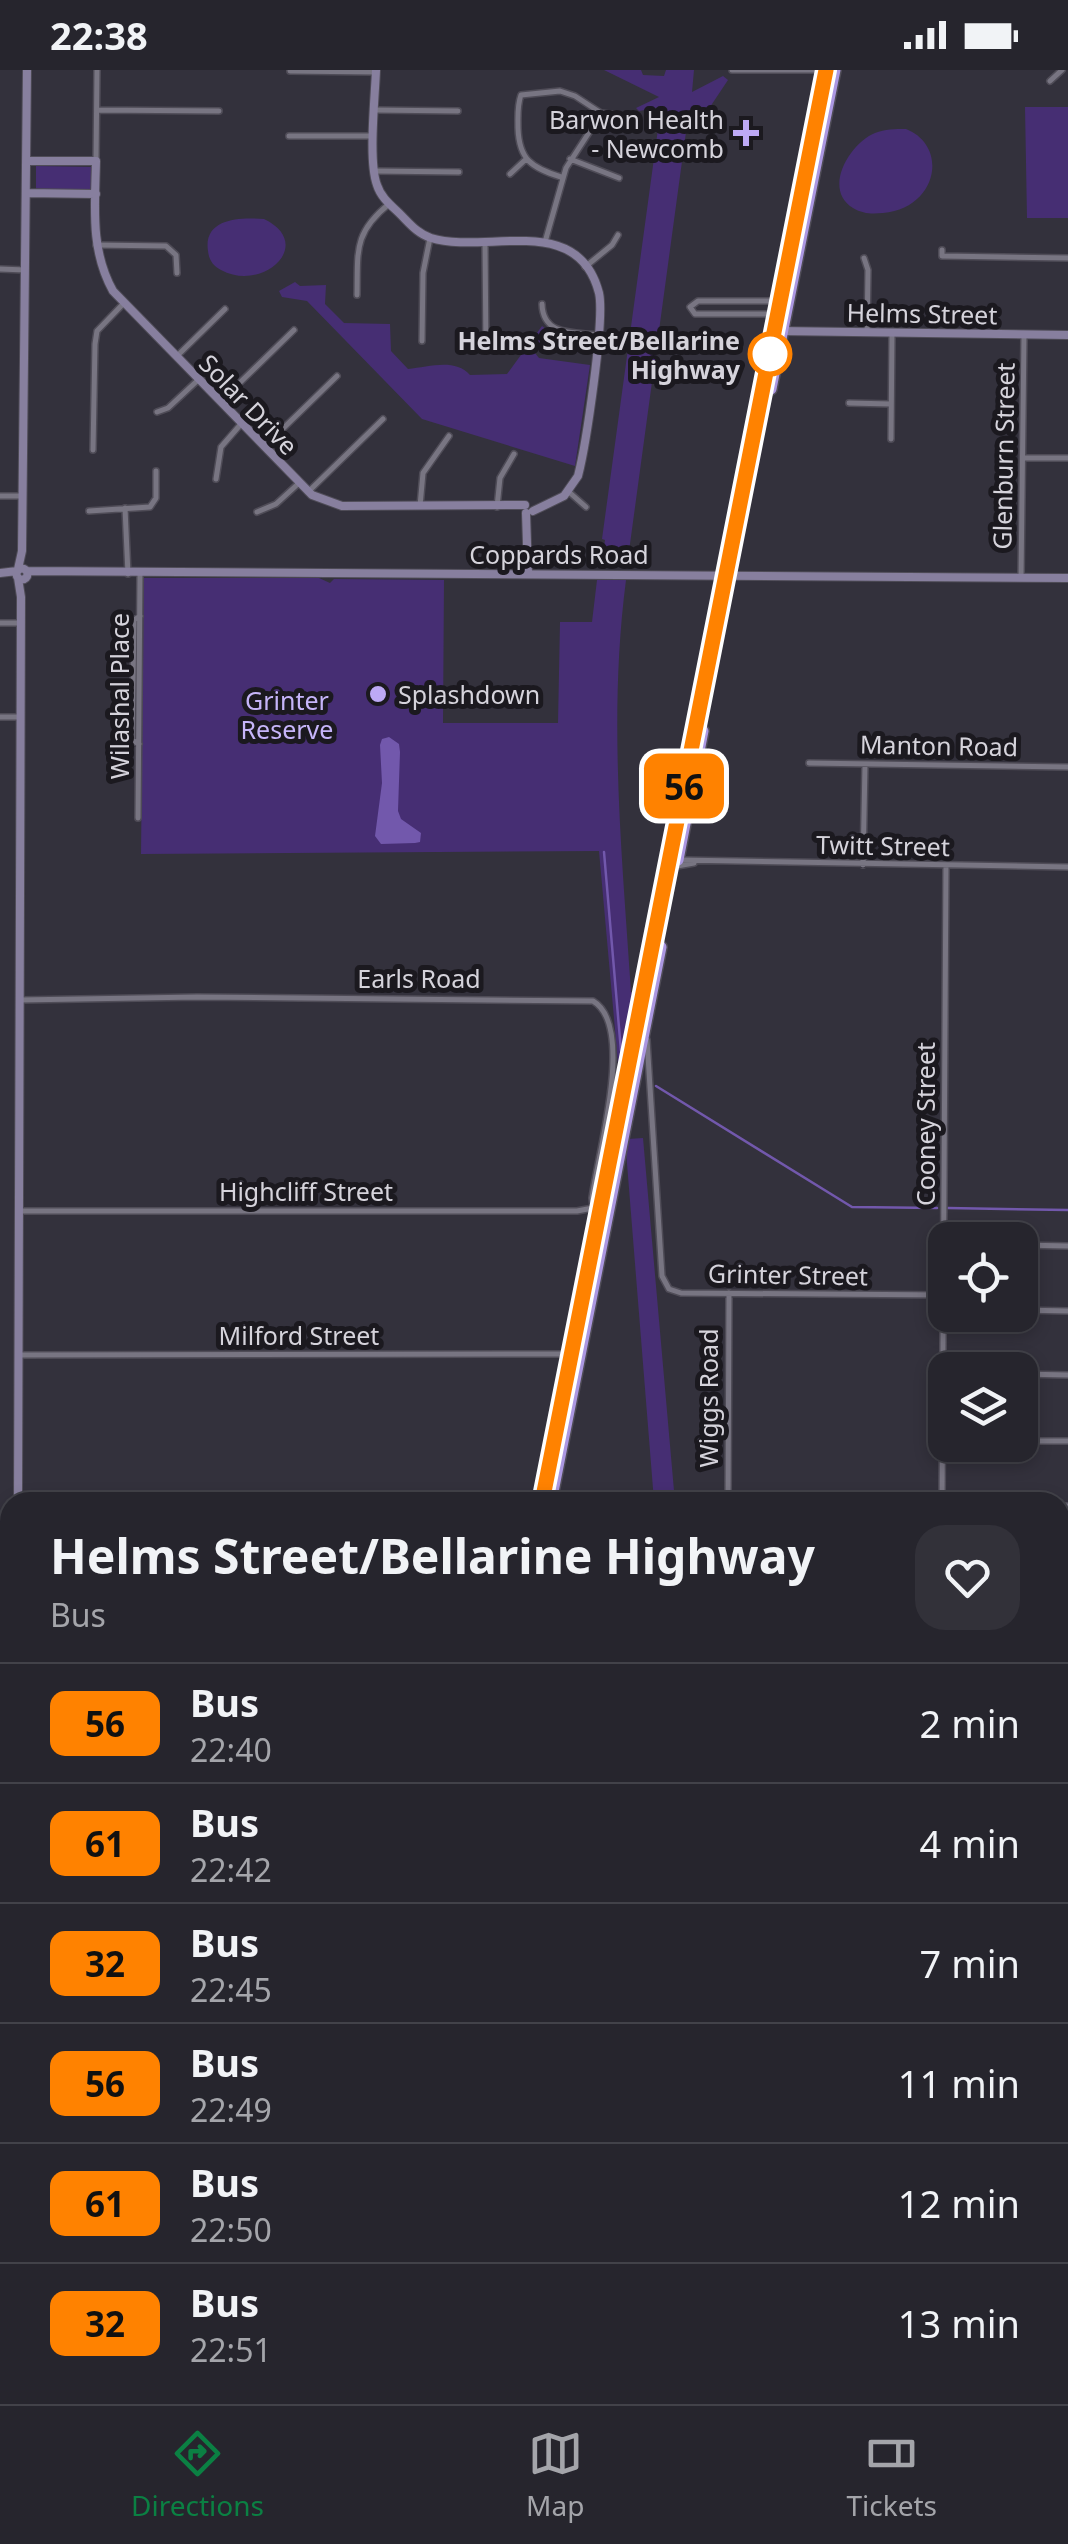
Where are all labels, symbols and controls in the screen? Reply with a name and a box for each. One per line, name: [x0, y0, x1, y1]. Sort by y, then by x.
text: 22:38: [50, 9, 148, 61]
place label: Barwon Health - Newcomb: [549, 102, 724, 165]
marker: Barwon Health - Newcomb: [733, 120, 759, 146]
street label: Helms Street: [846, 295, 998, 331]
place label: Helms Street/Bellarine Highway: [457, 323, 741, 386]
marker: Helms Street/Bellarine Highway: [749, 333, 791, 375]
street label: Solar Drive: [192, 346, 306, 462]
street label: Glenburn Street: [984, 362, 1022, 550]
street label: Coppards Road: [469, 537, 649, 571]
street label: Wilashal Place: [102, 613, 136, 779]
place label: Splashdown: [398, 677, 540, 711]
park label: Grinter Reserve: [241, 683, 333, 746]
marker: Splashdown: [367, 683, 389, 705]
street label: Manton Road: [860, 727, 1018, 763]
line badge: 56: [639, 754, 729, 818]
text: 56: [664, 763, 704, 810]
street label: Twitt Street: [816, 827, 950, 863]
street label: Earls Road: [357, 961, 481, 995]
street label: Cooney Street: [908, 1042, 942, 1206]
street label: Highcliff Street: [219, 1174, 393, 1208]
map controls: [928, 1222, 1038, 1462]
button: locate: [928, 1222, 1038, 1332]
street label: Grinter Street: [708, 1256, 868, 1292]
street label: Milford Street: [219, 1318, 379, 1352]
street label: Wiggs Road: [691, 1328, 725, 1468]
button: layers: [928, 1352, 1038, 1462]
text: Helms Street/Bellarine Highway: [50, 1523, 815, 1588]
button: heart: [915, 1525, 1020, 1630]
text: Bus: [50, 1593, 106, 1636]
text: Bus: [190, 1676, 259, 1728]
text: 2 min: [920, 1697, 1020, 1749]
text: 56: [85, 1700, 125, 1747]
text: 22:40: [190, 1728, 272, 1771]
text: Bus: [190, 1796, 259, 1848]
text: 4 min: [920, 1817, 1020, 1869]
text: 61: [85, 1820, 125, 1867]
text: 22:42: [190, 1848, 272, 1891]
text: Bus: [190, 1916, 259, 1968]
text: 7 min: [920, 1937, 1020, 1989]
text: 32: [85, 1940, 125, 1987]
text: 22:45: [190, 1968, 272, 2011]
text: Bus: [190, 2036, 259, 2088]
text: 11 min: [898, 2057, 1020, 2109]
text: 56: [85, 2060, 125, 2107]
text: 22:49: [190, 2088, 272, 2131]
text: Bus: [190, 2156, 259, 2208]
text: 12 min: [898, 2177, 1020, 2229]
text: 61: [85, 2180, 125, 2227]
text: 22:50: [190, 2208, 272, 2251]
text: Bus: [190, 2276, 259, 2328]
text: 13 min: [898, 2297, 1020, 2349]
text: 32: [85, 2300, 125, 2347]
text: 22:51: [190, 2328, 272, 2371]
tab: Directions: [131, 2426, 264, 2524]
tab: Map: [526, 2426, 584, 2524]
tab: Tickets: [846, 2426, 937, 2524]

